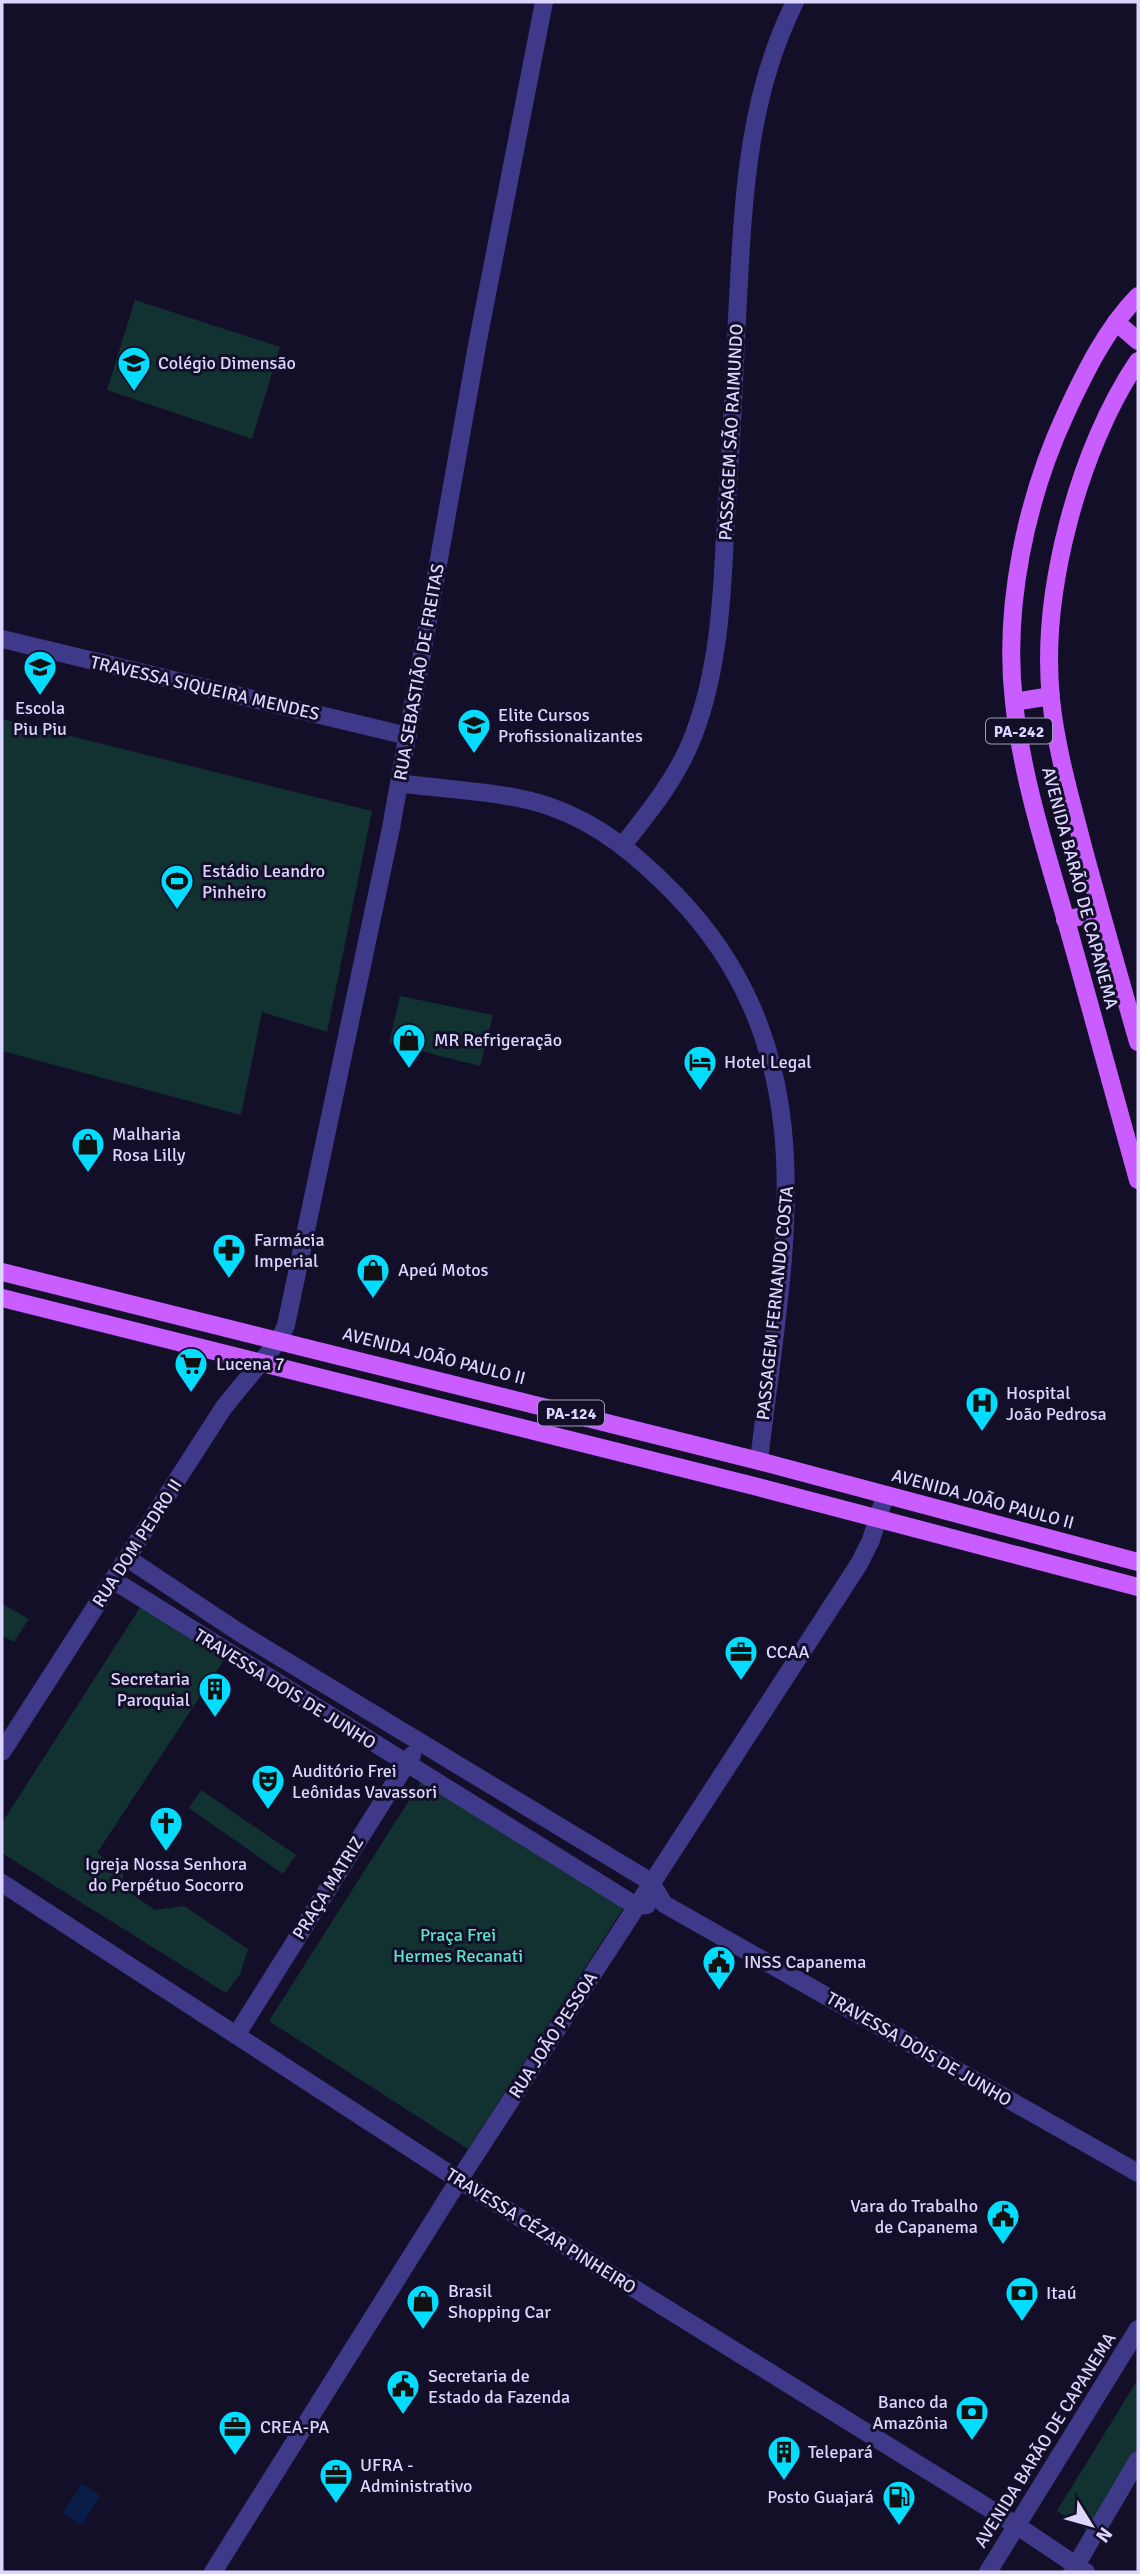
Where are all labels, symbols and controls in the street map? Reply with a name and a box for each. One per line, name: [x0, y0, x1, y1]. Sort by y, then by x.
street label: PASSAGEM SÃO RAIMUNDO: [714, 323, 748, 541]
school or university icon: Colégio Dimensão: [115, 344, 153, 393]
place label: Colégio Dimensão: [158, 352, 296, 374]
street label: RUA SEBASTIÃO DE FREITAS: [389, 562, 449, 782]
school or university icon: Escola Piu Piu: [21, 648, 59, 697]
street label: TRAVESSA SIQUEIRA MENDES: [88, 651, 322, 725]
place label: Escola Piu Piu: [13, 697, 67, 740]
place label: Elite Cursos Profissionalizantes: [498, 704, 643, 747]
school or university icon: Elite Cursos Profissionalizantes: [455, 706, 493, 755]
road number: PA-242: [986, 718, 1052, 744]
street label: AVENIDA BARÃO DE CAPANEMA: [1037, 765, 1123, 1011]
place label: Estádio Leandro Pinheiro: [202, 860, 325, 903]
sports icon: Estádio Leandro Pinheiro: [158, 862, 196, 911]
shop icon: MR Refrigeração: [390, 1021, 428, 1070]
place label: MR Refrigeração: [434, 1029, 562, 1051]
hotel icon: Hotel Legal: [681, 1043, 719, 1092]
place label: Hotel Legal: [724, 1051, 812, 1073]
place label: Malharia Rosa Lilly: [112, 1123, 186, 1166]
shop icon: Malharia Rosa Lilly: [69, 1125, 107, 1174]
street label: PASSAGEM FERNANDO COSTA: [752, 1185, 798, 1421]
place label: Farmácia Imperial: [254, 1229, 325, 1272]
pharmacy icon: Farmácia Imperial: [210, 1231, 248, 1280]
shop icon: Apeú Motos: [354, 1251, 392, 1300]
place label: Apeú Motos: [398, 1259, 489, 1281]
street label: AVENIDA JOÃO PAULO II: [340, 1323, 528, 1389]
supermarket icon: Lucena 7: [172, 1345, 210, 1394]
place label: Lucena 7: [216, 1353, 285, 1375]
place label: Hospital João Pedrosa: [1006, 1382, 1107, 1425]
hospital icon: Hospital João Pedrosa: [963, 1384, 1001, 1433]
road number: PA-124: [538, 1400, 604, 1426]
street label: AVENIDA JOÃO PAULO II: [889, 1464, 1077, 1534]
street label: RUA DOM PEDRO II: [87, 1475, 187, 1611]
street label: TRAVESSA DOIS DE JUNHO: [190, 1624, 380, 1754]
office icon: CCAA: [722, 1633, 760, 1682]
place label: CCAA: [766, 1641, 810, 1663]
place label: Secretaria Paroquial: [111, 1668, 190, 1711]
building icon: Secretaria Paroquial: [196, 1670, 234, 1719]
place label: Auditório Frei Leônidas Vavassori: [292, 1760, 437, 1803]
theatre icon: Auditório Frei Leônidas Vavassori: [249, 1762, 287, 1811]
church icon: Igreja Nossa Senhora do Perpétuo Socorro: [147, 1804, 185, 1853]
street label: PRAÇA MATRIZ: [288, 1832, 368, 1944]
place label: Igreja Nossa Senhora do Perpétuo Socorro: [85, 1853, 247, 1896]
park label: Praça Frei Hermes Recanati: [393, 1924, 523, 1967]
public building icon: INSS Capanema: [700, 1943, 738, 1992]
place label: INSS Capanema: [744, 1951, 866, 1973]
street label: RUA JOÃO PESSOA: [504, 1968, 602, 2102]
street label: TRAVESSA DOIS DE JUNHO: [822, 1987, 1016, 2111]
street label: TRAVESSA CÉZAR PINHEIRO: [442, 2163, 640, 2299]
place label: Vara do Trabalho de Capanema: [850, 2195, 978, 2238]
public building icon: Vara do Trabalho de Capanema: [984, 2197, 1022, 2246]
bank icon: Itaú: [1003, 2274, 1041, 2323]
place label: Brasil Shopping Car: [448, 2280, 551, 2323]
shop icon: Brasil Shopping Car: [404, 2282, 442, 2331]
place label: Itaú: [1046, 2282, 1077, 2304]
street label: AVENIDA BARÃO DE CAPANEMA: [970, 2328, 1120, 2552]
place label: Secretaria de Estado da Fazenda: [428, 2365, 570, 2408]
public building icon: Secretaria de Estado da Fazenda: [384, 2367, 422, 2416]
place label: Banco da Amazônia: [873, 2391, 948, 2434]
bank icon: Banco da Amazônia: [953, 2393, 991, 2442]
office icon: CREA-PA: [216, 2408, 254, 2457]
place label: CREA-PA: [260, 2416, 329, 2438]
building icon: Telepará: [765, 2433, 803, 2482]
place label: Telepará: [808, 2441, 873, 2463]
place label: UFRA - Administrativo: [360, 2454, 472, 2497]
office icon: UFRA - Administrativo: [317, 2456, 355, 2505]
fuel station icon: Posto Guajará: [880, 2478, 918, 2527]
place label: Posto Guajará: [767, 2486, 874, 2508]
north arrow: [1056, 2490, 1126, 2560]

